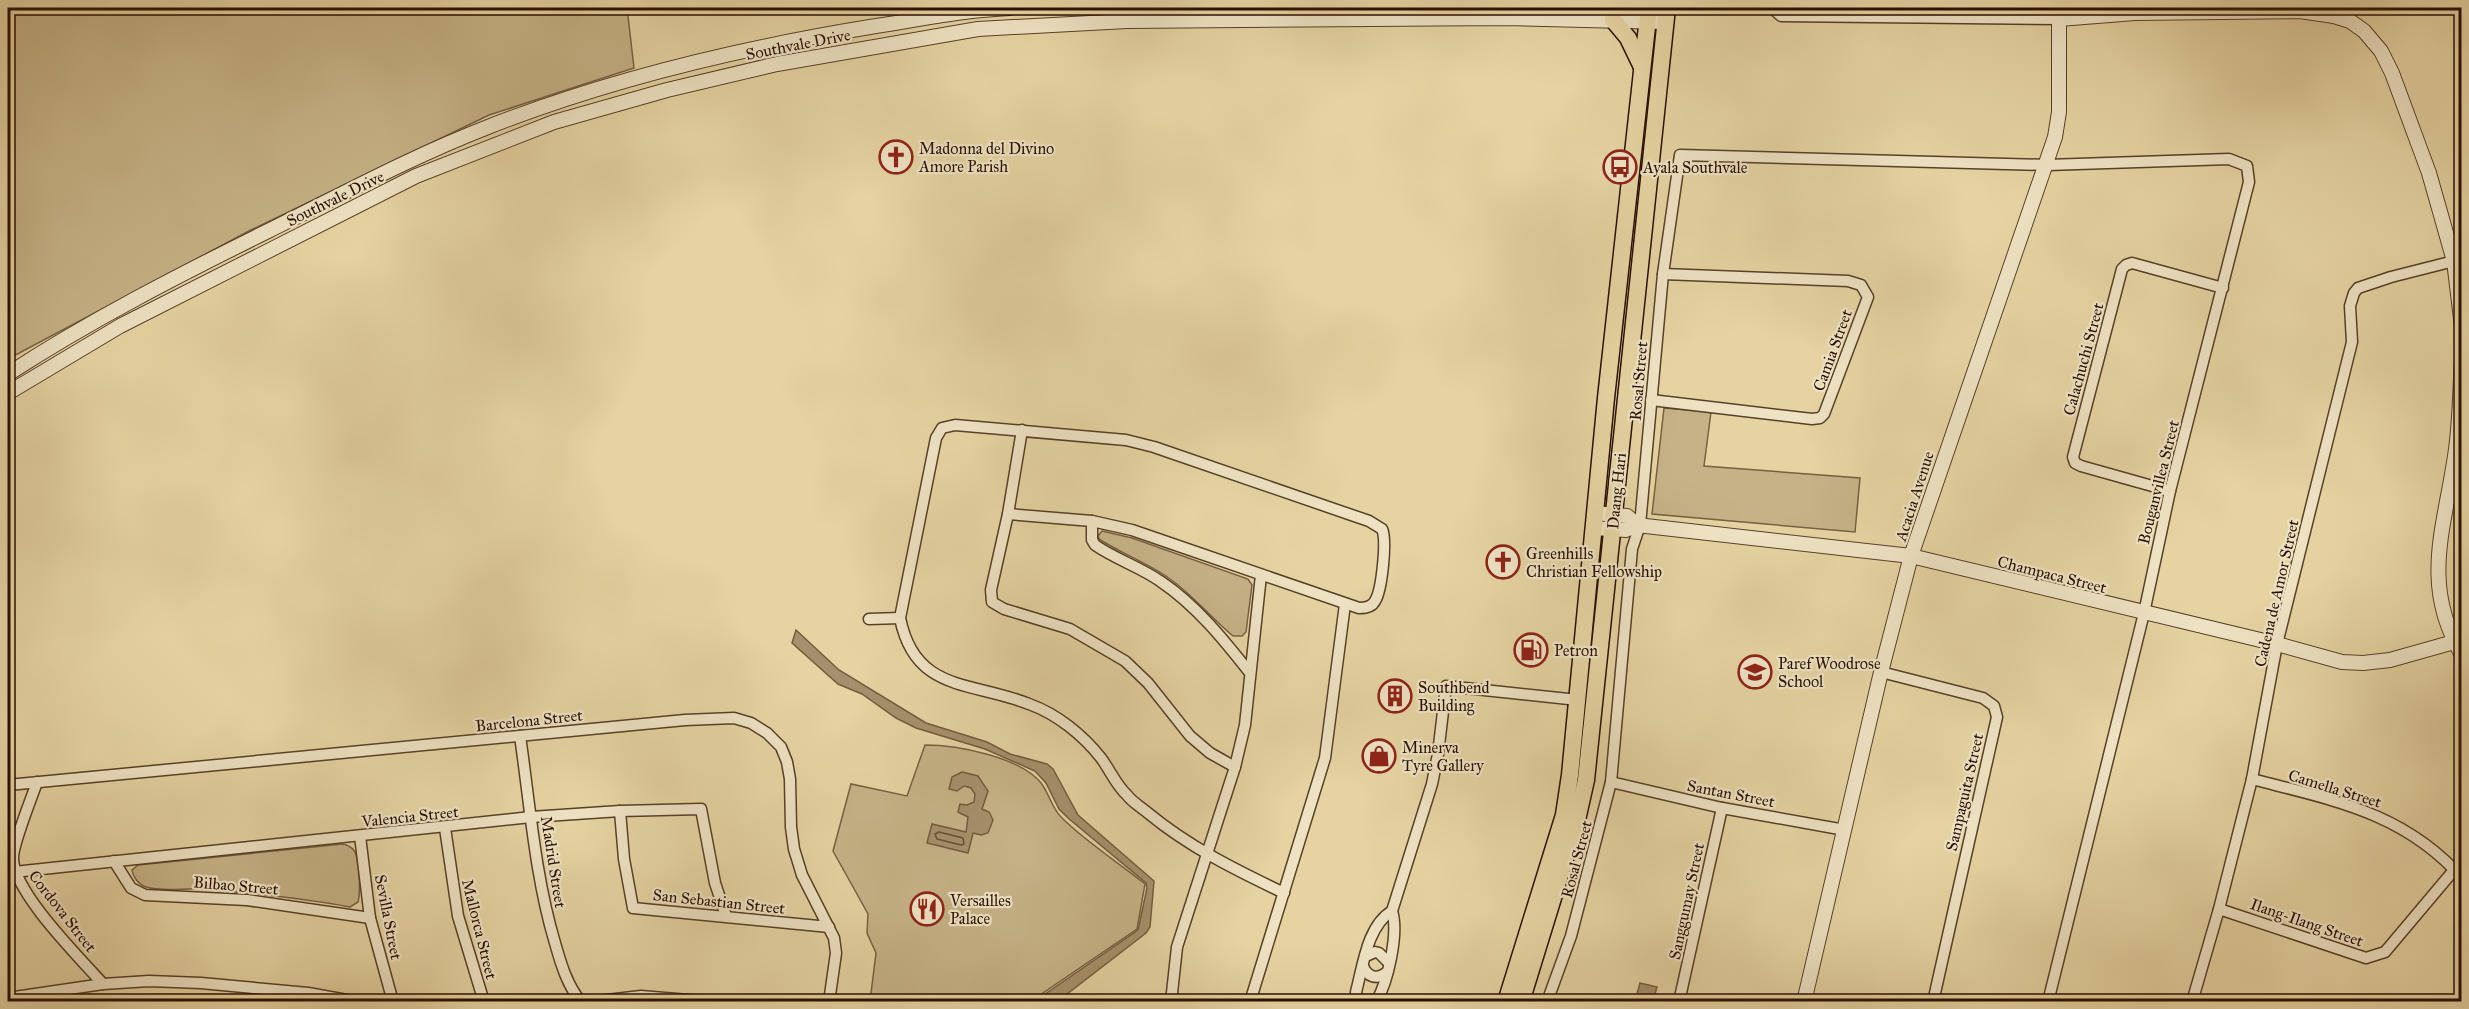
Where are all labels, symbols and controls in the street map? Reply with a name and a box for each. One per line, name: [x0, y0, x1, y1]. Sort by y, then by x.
street label: Southvale Drive: [744, 25, 852, 64]
church icon: Madonna del Divino Amore Parish: [878, 139, 914, 175]
place label: Madonna del Divino Amore Parish: [918, 139, 1054, 176]
bus stop icon: Ayala Southvale: [1602, 149, 1638, 185]
place label: Ayala Southvale: [1642, 158, 1748, 177]
street label: Southvale Drive: [283, 167, 387, 230]
street label: Calachuchi Street: [2059, 300, 2108, 418]
street label: Camia Street: [1809, 306, 1856, 394]
street label: Rosal Street: [1626, 340, 1651, 421]
street label: Bouganvillea Street: [2134, 418, 2184, 546]
street label: Acacia Avenue: [1891, 448, 1938, 545]
street label: Daang Hari: [1603, 451, 1631, 530]
street label: Cadena de Amor Street: [2250, 517, 2303, 669]
church icon: Greenhills Christian Fellowship: [1485, 544, 1521, 580]
place label: Greenhills Christian Fellowship: [1526, 544, 1662, 581]
street label: Champaca Street: [1996, 552, 2109, 597]
fuel station icon: Petron: [1513, 632, 1549, 668]
place label: Petron: [1554, 641, 1598, 660]
school or university icon: Paref Woodrose School: [1737, 654, 1773, 690]
place label: Paref Woodrose School: [1778, 654, 1881, 691]
building icon: Southbend Building: [1377, 678, 1413, 714]
place label: Southbend Building: [1418, 678, 1490, 716]
street label: Barcelona Street: [474, 705, 584, 736]
street label: Sampaguita Street: [1942, 731, 1988, 853]
shop icon: Minerva Tyre Gallery: [1361, 738, 1397, 774]
place label: Minerva Tyre Gallery: [1402, 738, 1484, 775]
street label: Camella Street: [2286, 765, 2384, 812]
street label: Santan Street: [1685, 776, 1777, 811]
street label: Valencia Street: [360, 802, 460, 831]
street label: Madrid Street: [537, 815, 570, 910]
street label: Rosal Street: [1557, 818, 1596, 900]
street label: Sanggumay Street: [1665, 841, 1709, 961]
street label: Cordova Street: [25, 867, 101, 956]
street label: Bilbao Street: [193, 872, 280, 899]
street label: Sevilla Street: [371, 873, 406, 962]
street label: Mallorca Street: [458, 877, 501, 982]
street label: San Sebastian Street: [652, 885, 786, 918]
restaurant icon: Versailles Palace: [909, 891, 945, 927]
place label: Versailles Palace: [949, 891, 1011, 928]
street label: Ilang-Ilang Street: [2248, 894, 2366, 952]

